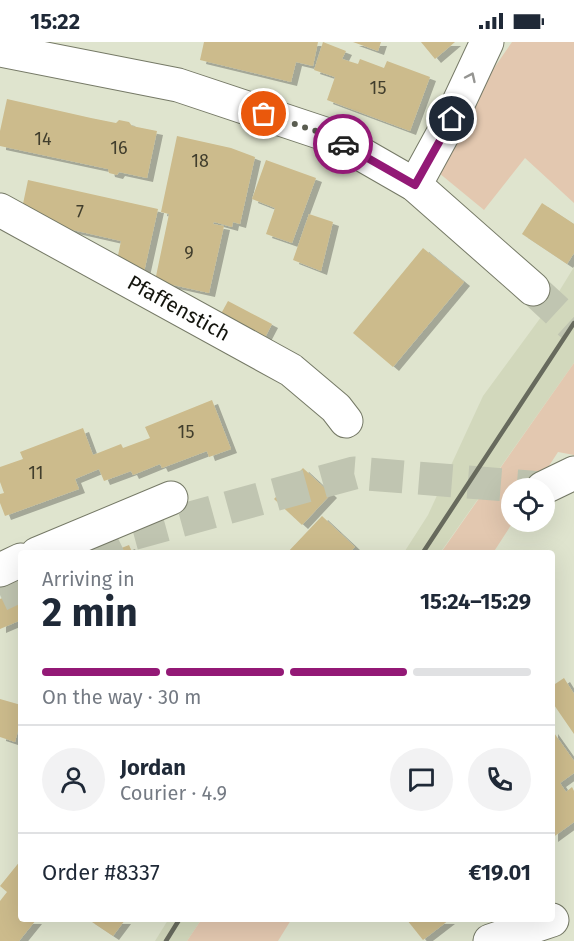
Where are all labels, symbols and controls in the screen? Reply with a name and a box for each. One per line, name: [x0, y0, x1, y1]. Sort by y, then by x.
text: 15:22: [30, 8, 80, 35]
one-way arrow: [463, 73, 475, 84]
house number: 15: [370, 77, 386, 99]
pin: [238, 88, 289, 139]
pin: [426, 93, 477, 144]
icon: bag: [247, 97, 280, 130]
icon: home: [435, 102, 468, 135]
courier: [313, 114, 373, 174]
house number: 14: [34, 128, 52, 150]
icon: car: [327, 128, 360, 161]
house number: 16: [110, 137, 128, 159]
house number: 18: [191, 150, 209, 172]
house number: 7: [76, 201, 84, 223]
house number: 9: [184, 242, 194, 264]
street label: Pfaffenstich: [123, 270, 235, 347]
house number: 15: [178, 421, 194, 443]
house number: 11: [28, 462, 44, 484]
map controls: [501, 478, 555, 532]
button: locate: [501, 478, 555, 532]
text: Arriving in: [42, 567, 135, 591]
text: 15:24–15:29: [420, 588, 531, 615]
text: 2 min: [42, 590, 138, 636]
text: On the way · 30 m: [42, 685, 202, 709]
button: person: [42, 748, 105, 811]
button: chat: [390, 748, 453, 811]
button: phone: [468, 748, 531, 811]
text: Jordan: [120, 754, 186, 781]
text: Courier · 4.9: [120, 781, 227, 805]
text: Order #8337: [42, 859, 160, 886]
text: €19.01: [469, 859, 531, 886]

